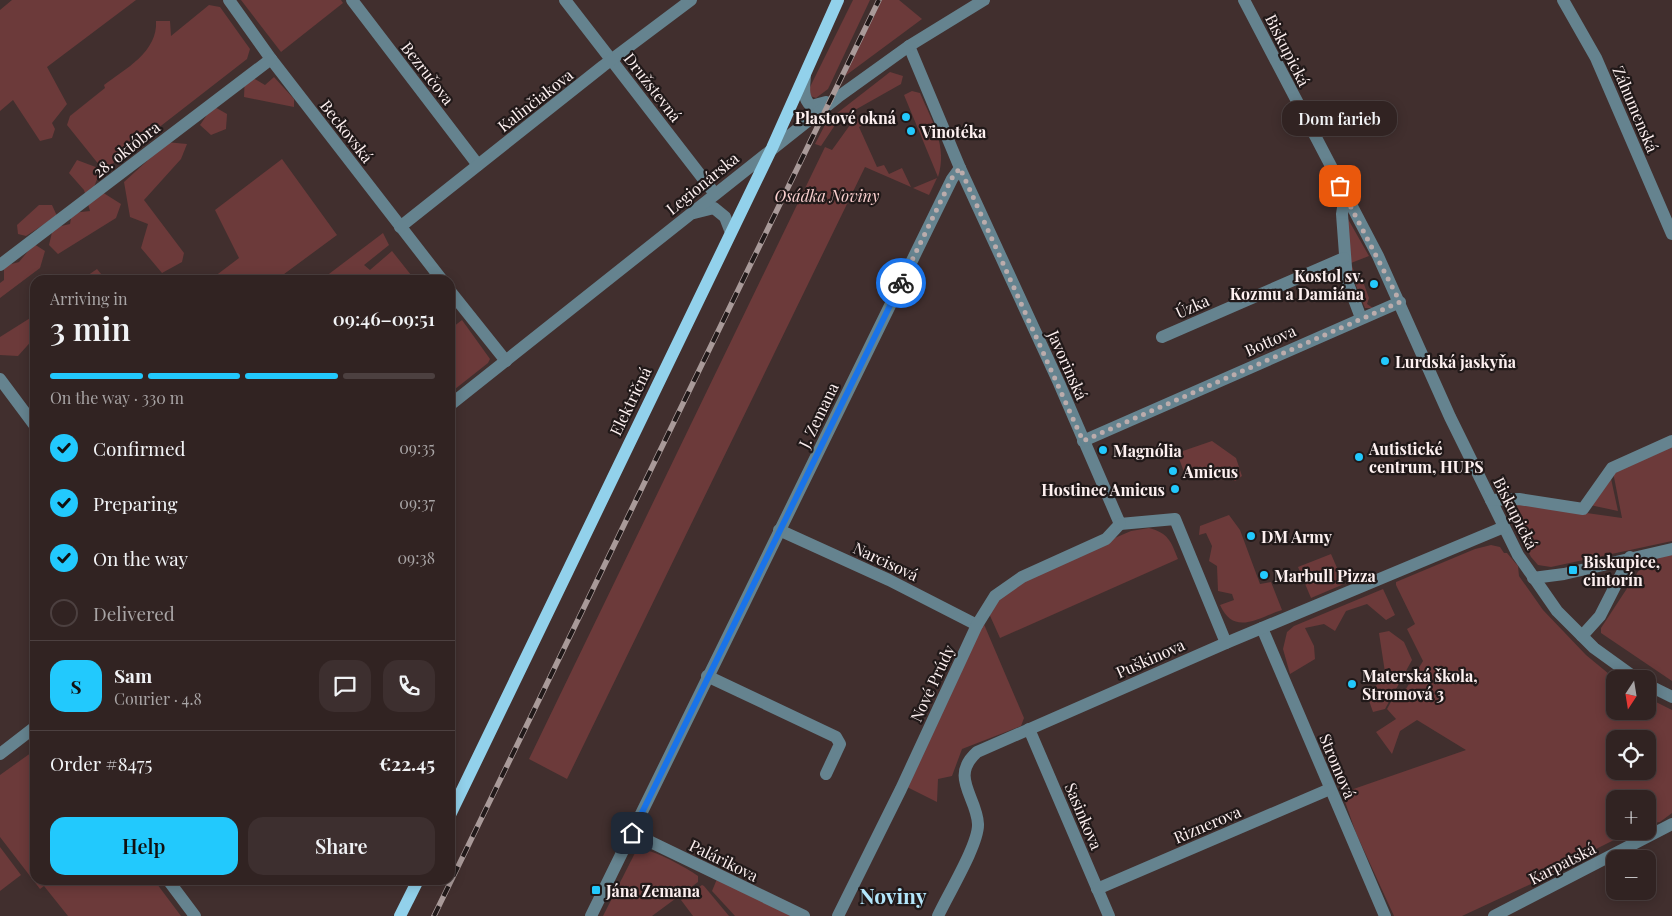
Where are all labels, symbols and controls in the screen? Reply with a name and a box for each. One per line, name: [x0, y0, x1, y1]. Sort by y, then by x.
street label: Biskupická: [1261, 10, 1315, 90]
street label: Bezručova: [397, 37, 459, 109]
street label: Družstevná: [620, 48, 686, 126]
street label: Záhumenská: [1608, 63, 1664, 155]
street label: Kalinčiakova: [493, 64, 577, 136]
street label: Beckovská: [316, 95, 378, 167]
callout: Dom farieb: [1282, 101, 1398, 136]
place label: Plastové okná: [795, 107, 897, 128]
text: Dom farieb: [1298, 108, 1381, 129]
marker: Plastové okná: [900, 111, 912, 123]
street label: 28. októbra: [88, 116, 164, 182]
place label: Vinotéka: [920, 121, 987, 142]
marker: Vinotéka: [905, 125, 917, 137]
street label: Legionárska: [661, 147, 743, 219]
pin: [1319, 165, 1361, 207]
icon: bag: [1326, 172, 1354, 200]
park label: Osádka Noviny: [775, 185, 880, 206]
courier: [876, 258, 926, 308]
place label: Kostol sv. Kozmu a Damiána: [1230, 265, 1365, 304]
icon: bike: [887, 269, 915, 297]
marker: Kostol sv. Kozmu a Damiána: [1368, 278, 1380, 290]
text: Arriving in: [50, 288, 128, 309]
street label: Úzka: [1172, 289, 1212, 323]
text: 09:46–09:51: [333, 305, 435, 331]
text: 3 min: [50, 306, 131, 349]
street label: Bottova: [1241, 319, 1299, 361]
street label: Javorinská: [1043, 326, 1093, 403]
place label: Lurdská jaskyňa: [1395, 351, 1517, 372]
marker: Lurdská jaskyňa: [1379, 355, 1391, 367]
street label: Električná: [604, 363, 656, 439]
street label: J. Zemana: [793, 379, 843, 452]
text: On the way · 330 m: [50, 387, 184, 408]
icon: check: [50, 434, 78, 462]
text: Confirmed: [93, 435, 186, 461]
text: 09:35: [399, 437, 435, 458]
place label: Autistické centrum, HUPS: [1368, 438, 1484, 477]
place label: Magnólia: [1113, 440, 1183, 461]
marker: Magnólia: [1097, 444, 1109, 456]
marker: Autistické centrum, HUPS: [1353, 451, 1365, 463]
place label: Amicus: [1182, 461, 1238, 482]
marker: Amicus: [1167, 465, 1179, 477]
street label: Biskupická: [1489, 473, 1543, 553]
place label: Hostinec Amicus: [1041, 479, 1165, 500]
marker: Hostinec Amicus: [1169, 483, 1181, 495]
icon: check: [50, 489, 78, 517]
text: Preparing: [93, 490, 178, 516]
text: 09:37: [399, 492, 435, 513]
place label: DM Army: [1261, 526, 1333, 547]
marker: DM Army: [1245, 530, 1257, 542]
street label: Narcisová: [850, 537, 922, 585]
icon: check: [50, 544, 78, 572]
text: On the way: [93, 545, 188, 571]
text: 09:38: [397, 547, 435, 568]
place label: Biskupice, cintorín: [1583, 551, 1660, 590]
marker: Biskupice, cintorín: [1567, 564, 1579, 576]
place label: Marbull Pizza: [1274, 565, 1376, 586]
marker: Marbull Pizza: [1258, 569, 1270, 581]
text: Delivered: [93, 600, 175, 626]
street label: Puškinova: [1112, 634, 1188, 682]
street label: Nové Prúdy: [905, 641, 959, 725]
button: chat: [319, 660, 371, 712]
button: phone: [383, 660, 435, 712]
text: Sam: [114, 662, 152, 688]
place label: Materská škola, Stromová 3: [1362, 665, 1478, 704]
north arrow: [1606, 670, 1656, 720]
map controls: [1606, 670, 1656, 900]
text: S: [70, 673, 82, 699]
marker: Materská škola, Stromová 3: [1346, 678, 1358, 690]
text: Courier · 4.8: [114, 688, 202, 709]
street label: Stromová: [1315, 730, 1361, 802]
button: locate: [1606, 730, 1656, 780]
text: Order #8475: [50, 750, 152, 776]
text: €22.45: [379, 750, 435, 776]
street label: Sasinkova: [1061, 779, 1107, 853]
button: +: [1606, 790, 1656, 840]
street label: Riznerova: [1170, 800, 1244, 848]
pin: [611, 812, 653, 854]
button: Help: [50, 817, 238, 875]
button: Share: [248, 817, 435, 875]
icon: home: [618, 819, 646, 847]
street label: Palárikova: [686, 834, 762, 886]
street label: Karpatská: [1525, 837, 1599, 889]
button: −: [1606, 850, 1656, 900]
place label: Jána Zemana: [605, 880, 701, 901]
district label: Noviny: [859, 881, 927, 909]
marker: Jána Zemana: [590, 884, 602, 896]

